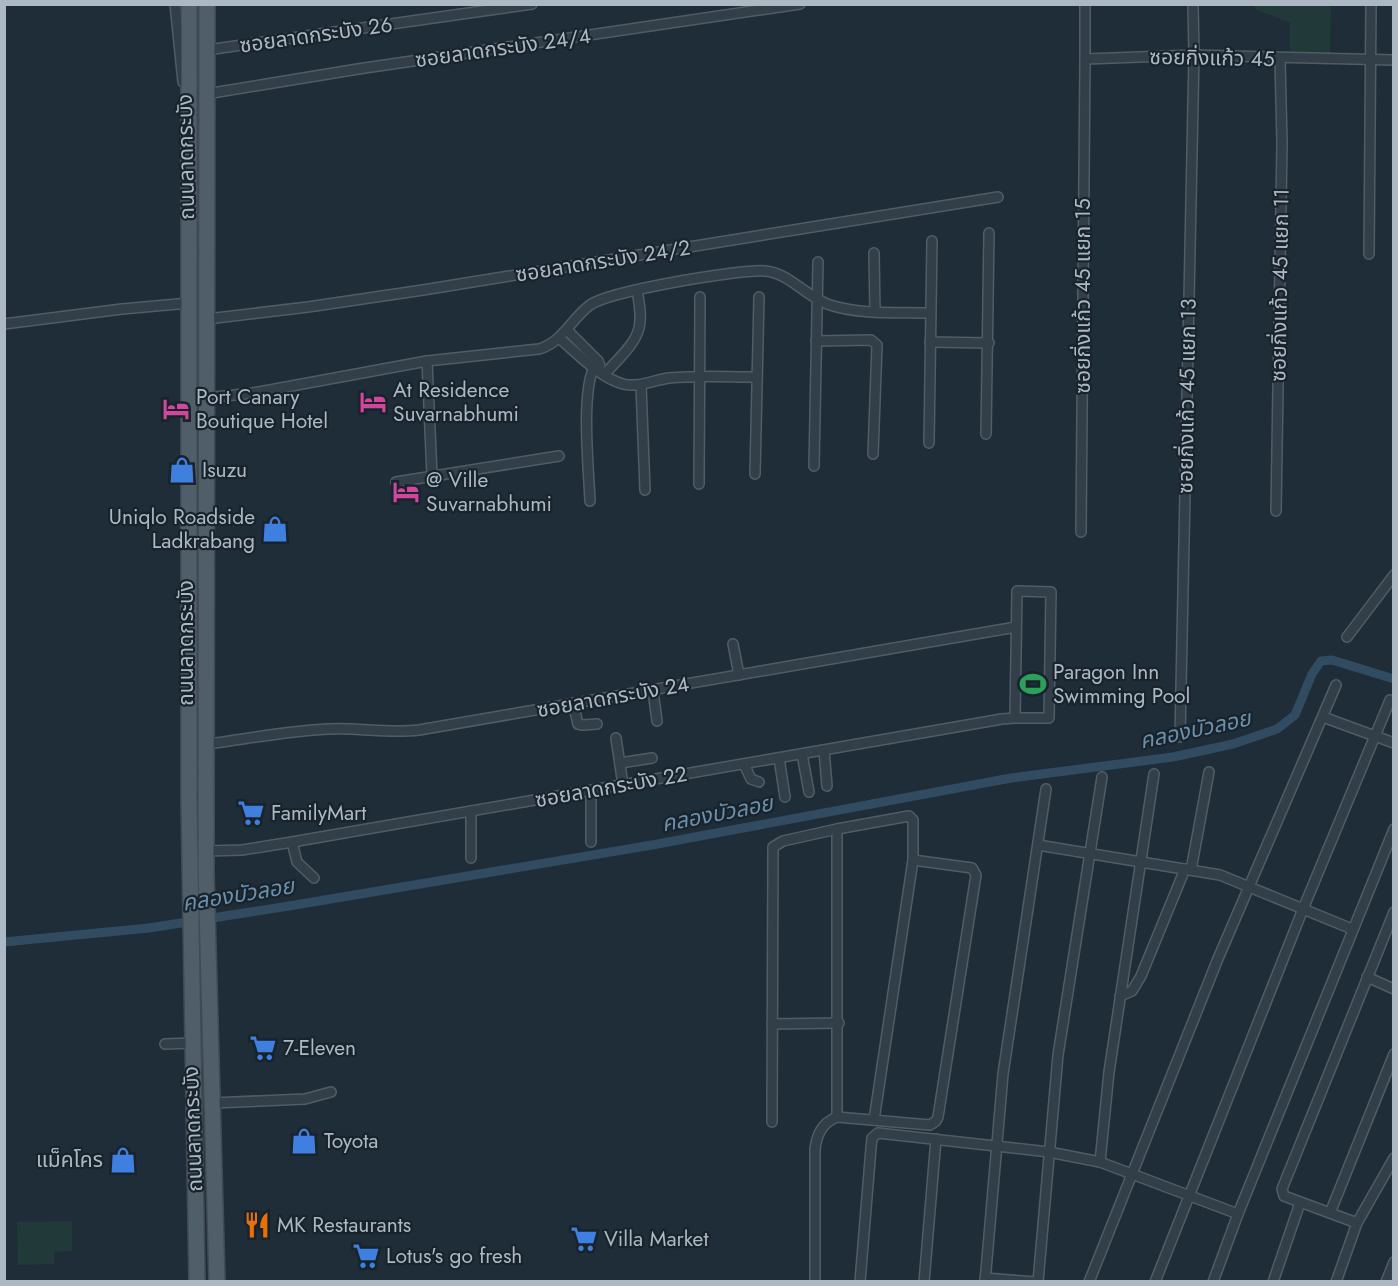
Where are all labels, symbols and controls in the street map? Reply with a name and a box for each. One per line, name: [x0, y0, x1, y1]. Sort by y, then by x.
street label: ซอยลาดกระบัง 26: [238, 9, 394, 61]
street label: ซอยลาดกระบัง 24/4: [413, 21, 593, 75]
street label: ซอยกิ่งแก้ว 45: [1149, 42, 1275, 74]
street label: ถนนลาดกระบัง: [170, 94, 202, 220]
street label: ซอยกิ่งแก้ว 45 แยก 11: [1263, 188, 1297, 382]
street label: ซอยกิ่งแก้ว 45 แยก 15: [1068, 198, 1098, 394]
street label: ซอยลาดกระบัง 24/2: [513, 232, 693, 290]
street label: ซอยกิ่งแก้ว 45 แยก 13: [1170, 298, 1204, 494]
place label: At Residence Suvarnabhumi: [393, 375, 519, 429]
place label: Port Canary Boutique Hotel: [196, 382, 328, 436]
hotel icon: At Residence Suvarnabhumi: [358, 387, 388, 417]
hotel icon: Port Canary Boutique Hotel: [161, 394, 191, 424]
shop icon: Isuzu: [167, 455, 197, 485]
place label: Isuzu: [202, 455, 247, 485]
place label: @ Ville Suvarnabhumi: [426, 465, 552, 519]
hotel icon: @ Ville Suvarnabhumi: [391, 477, 421, 507]
place label: Uniqlo Roadside Ladkrabang: [109, 502, 255, 556]
shop icon: Uniqlo Roadside Ladkrabang: [260, 514, 290, 544]
street label: ถนนลาดกระบัง: [171, 580, 201, 706]
place label: Paragon Inn Swimming Pool: [1053, 657, 1190, 711]
street label: ซอยลาดกระบัง 24: [535, 669, 691, 725]
sports icon: Paragon Inn Swimming Pool: [1018, 669, 1048, 699]
water label: คลองบัวลอย: [1136, 701, 1255, 756]
street label: ซอยลาดกระบัง 22: [533, 759, 689, 815]
water label: คลองบัวลอย: [659, 786, 777, 839]
supermarket icon: FamilyMart: [236, 798, 266, 828]
place label: FamilyMart: [271, 798, 366, 828]
water label: คลองบัวลอย: [180, 869, 298, 919]
supermarket icon: 7-Eleven: [248, 1033, 278, 1063]
place label: 7-Eleven: [283, 1033, 356, 1063]
street label: ถนนลาดกระบัง: [176, 1066, 210, 1192]
shop icon: Toyota: [289, 1126, 319, 1156]
place label: Toyota: [324, 1126, 378, 1156]
place label: แม็คโคร: [36, 1145, 103, 1175]
shop icon: แม็คโคร: [108, 1145, 138, 1175]
restaurant icon: MK Restaurants: [242, 1210, 272, 1240]
place label: MK Restaurants: [277, 1210, 411, 1240]
supermarket icon: Villa Market: [569, 1224, 599, 1254]
place label: Villa Market: [604, 1224, 708, 1254]
supermarket icon: Lotus's go fresh: [351, 1241, 381, 1271]
place label: Lotus's go fresh: [386, 1241, 522, 1271]

